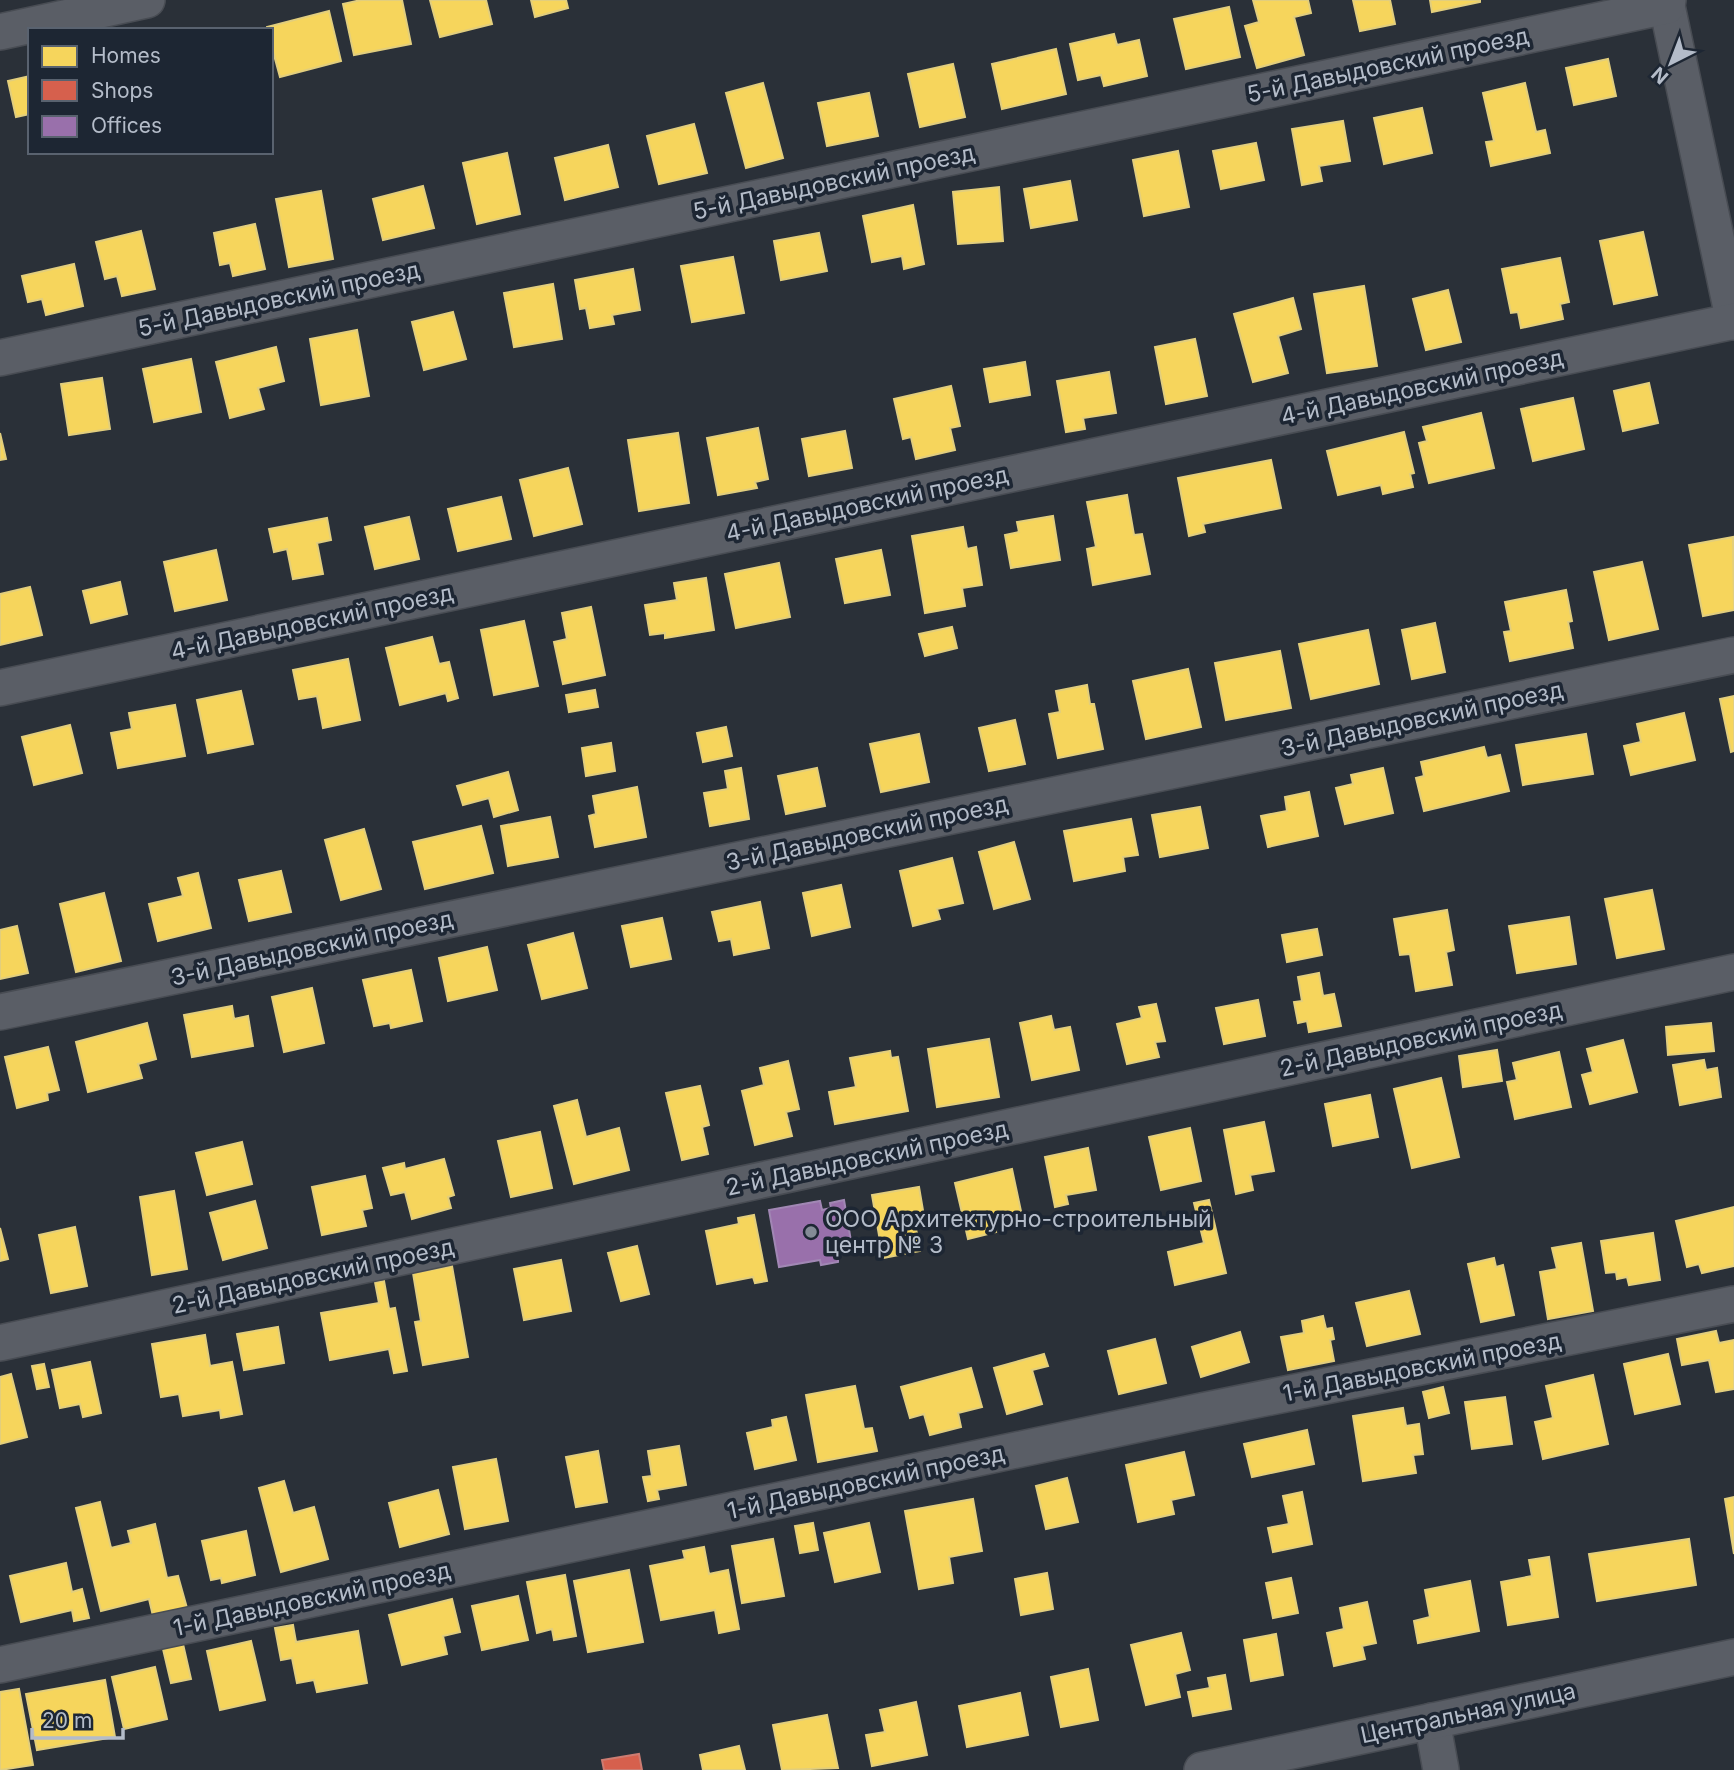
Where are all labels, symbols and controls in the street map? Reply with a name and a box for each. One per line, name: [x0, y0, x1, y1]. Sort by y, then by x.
street label: 5-й Давыдовский проезд: [1245, 21, 1531, 109]
legend: [28, 28, 273, 154]
north arrow: [1636, 28, 1706, 98]
text: Homes: [91, 43, 161, 68]
text: N: [1647, 62, 1673, 89]
text: Shops: [91, 78, 153, 103]
text: Offices: [91, 113, 162, 138]
street label: 5-й Давыдовский проезд: [691, 138, 977, 226]
street label: 5-й Давыдовский проезд: [136, 255, 422, 343]
street label: 4-й Давыдовский проезд: [1278, 343, 1566, 431]
street label: 4-й Давыдовский проезд: [723, 460, 1011, 548]
street label: 4-й Давыдовский проезд: [168, 578, 456, 666]
street label: 3-й Давыдовский проезд: [1278, 675, 1566, 763]
street label: 3-й Давыдовский проезд: [723, 789, 1011, 877]
street label: 3-й Давыдовский проезд: [168, 904, 456, 992]
street label: 2-й Давыдовский проезд: [1277, 995, 1565, 1083]
street label: 2-й Давыдовский проезд: [723, 1114, 1011, 1202]
place label: ООО Архитектурно-строительный центр № 3: [825, 1205, 1212, 1259]
marker: ООО Архитектурно-строительный центр № 3: [803, 1224, 819, 1240]
street label: 2-й Давыдовский проезд: [169, 1232, 457, 1320]
street label: 1-й Давыдовский проезд: [1281, 1326, 1563, 1408]
street label: 1-й Давыдовский проезд: [725, 1439, 1007, 1525]
street label: 1-й Давыдовский проезд: [171, 1556, 453, 1642]
street label: Центральная улица: [1358, 1677, 1578, 1749]
scale bar: [32, 1696, 122, 1740]
text: 20 m: [42, 1708, 92, 1733]

